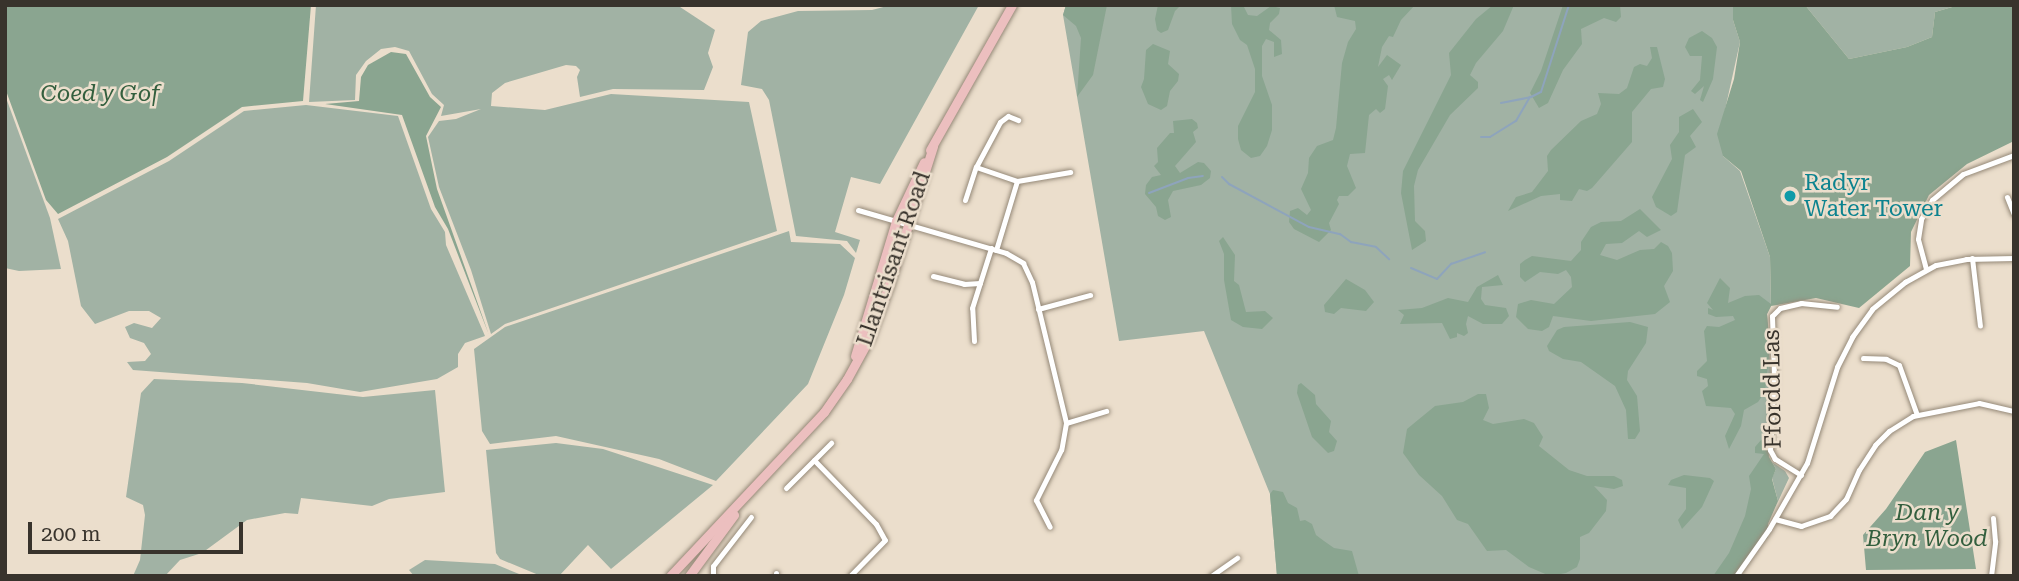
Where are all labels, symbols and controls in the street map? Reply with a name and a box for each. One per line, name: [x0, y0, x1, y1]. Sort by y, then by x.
park label: Coed y Gof: [40, 80, 160, 108]
street label: Llantrisant Road: [851, 168, 937, 350]
place label: Radyr Water Tower: [1804, 169, 1943, 223]
marker: Radyr Water Tower: [1782, 188, 1798, 204]
street label: Ffordd Las: [1758, 329, 1788, 449]
park label: Dan y Bryn Wood: [1866, 499, 1988, 553]
scale bar: [32, 508, 247, 552]
text: 200 m: [41, 522, 101, 546]

